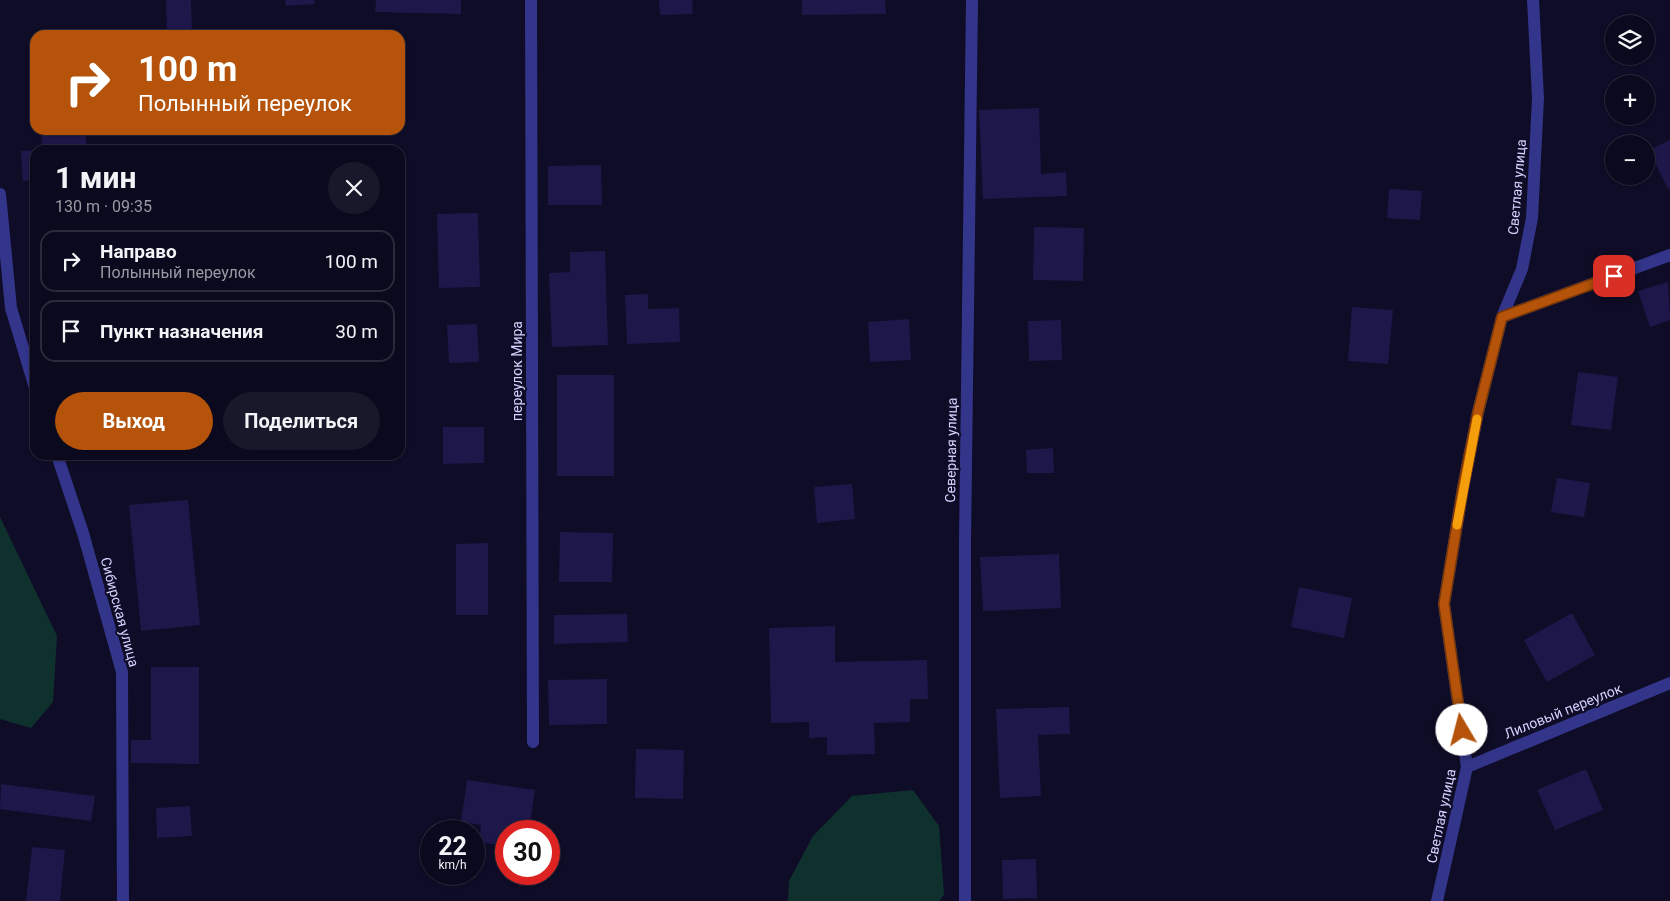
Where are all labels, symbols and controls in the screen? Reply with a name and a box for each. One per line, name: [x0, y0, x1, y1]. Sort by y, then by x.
map controls: [1605, 15, 1655, 185]
button: layers: [1605, 15, 1655, 65]
text: 100 m: [138, 49, 237, 90]
icon: right: [55, 50, 120, 115]
button: +: [1605, 75, 1655, 125]
text: Полынный переулок: [138, 91, 352, 116]
button: −: [1605, 135, 1655, 185]
street label: Светлая улица: [1505, 139, 1529, 235]
text: 1 мин: [55, 160, 136, 195]
button: close: [328, 162, 380, 214]
text: 130 m · 09:35: [55, 197, 152, 216]
text: Направо: [100, 240, 177, 263]
icon: right: [57, 247, 85, 275]
text: 100 m: [325, 250, 378, 273]
pin: [1593, 255, 1635, 297]
icon: arrive: [1600, 262, 1628, 290]
text: Полынный переулок: [100, 263, 256, 282]
icon: arrive: [57, 317, 85, 345]
text: Пункт назначения: [100, 320, 263, 343]
text: 30 m: [335, 320, 378, 343]
street label: переулок Мира: [509, 321, 525, 421]
button: Выход: [55, 392, 213, 450]
button: Поделиться: [223, 392, 380, 450]
street label: Северная улица: [942, 397, 960, 503]
street label: Сибирская улица: [98, 555, 142, 669]
street label: Лиловый переулок: [1502, 680, 1624, 742]
position arrow: [1435, 703, 1487, 755]
street label: Светлая улица: [1423, 767, 1459, 865]
speed limit sign: 30: [495, 820, 560, 885]
text: 22: [438, 832, 467, 861]
text: km/h: [438, 858, 467, 872]

